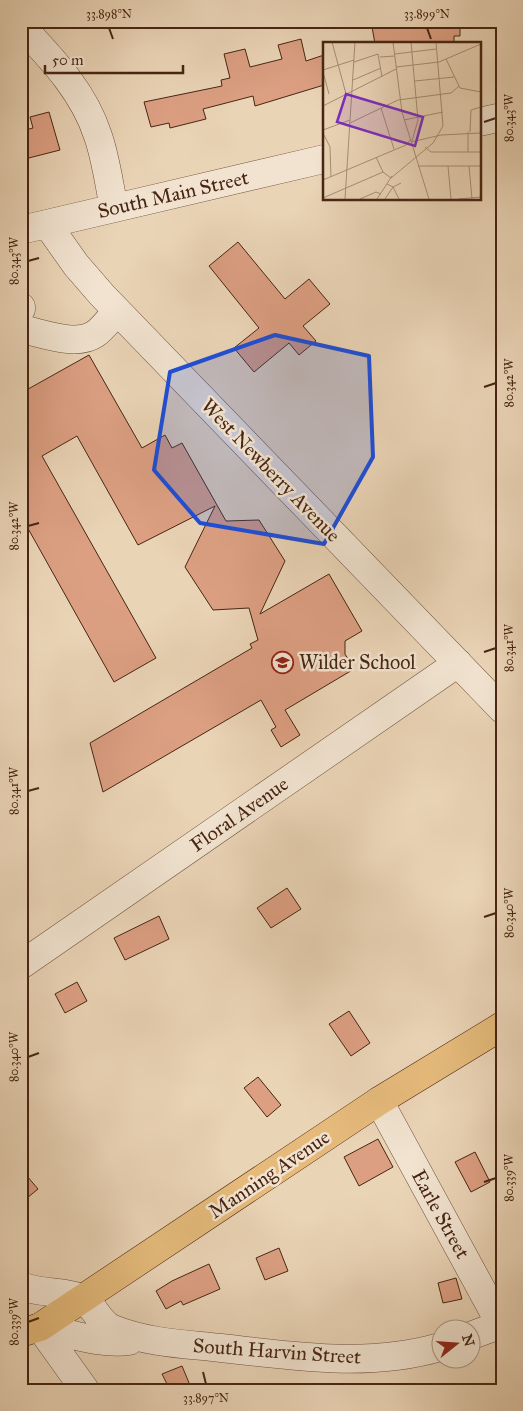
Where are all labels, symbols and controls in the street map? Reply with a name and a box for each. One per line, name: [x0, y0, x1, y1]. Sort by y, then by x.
text: 33.898°N: [86, 7, 132, 21]
text: 33.899°N: [404, 7, 450, 21]
scale bar: [45, 42, 182, 74]
inset map: [323, 42, 480, 200]
text: 50 m: [52, 51, 84, 69]
text: 80.343°W: [502, 93, 516, 142]
street label: South Main Street: [95, 165, 251, 223]
text: 80.343°W: [7, 236, 21, 285]
text: 80.342°W: [502, 358, 516, 408]
street label: West Newberry Avenue: [196, 393, 346, 547]
text: 80.342°W: [7, 501, 21, 551]
text: 80.341°W: [502, 623, 516, 672]
school or university icon: Wilder School: [271, 650, 295, 674]
place label: Wilder School: [299, 650, 416, 674]
text: 80.341°W: [7, 766, 21, 815]
street label: Floral Avenue: [185, 771, 293, 857]
text: 80.340°W: [502, 887, 516, 938]
text: 80.340°W: [7, 1031, 21, 1082]
street label: Manning Avenue: [204, 1125, 335, 1224]
text: 80.339°W: [502, 1154, 516, 1202]
street label: Earle Street: [407, 1165, 475, 1263]
text: 80.339°W: [7, 1298, 21, 1346]
north arrow: [430, 1318, 480, 1368]
text: N: [458, 1332, 478, 1349]
street label: South Harvin Street: [192, 1333, 362, 1369]
text: 33.897°N: [183, 1391, 229, 1405]

